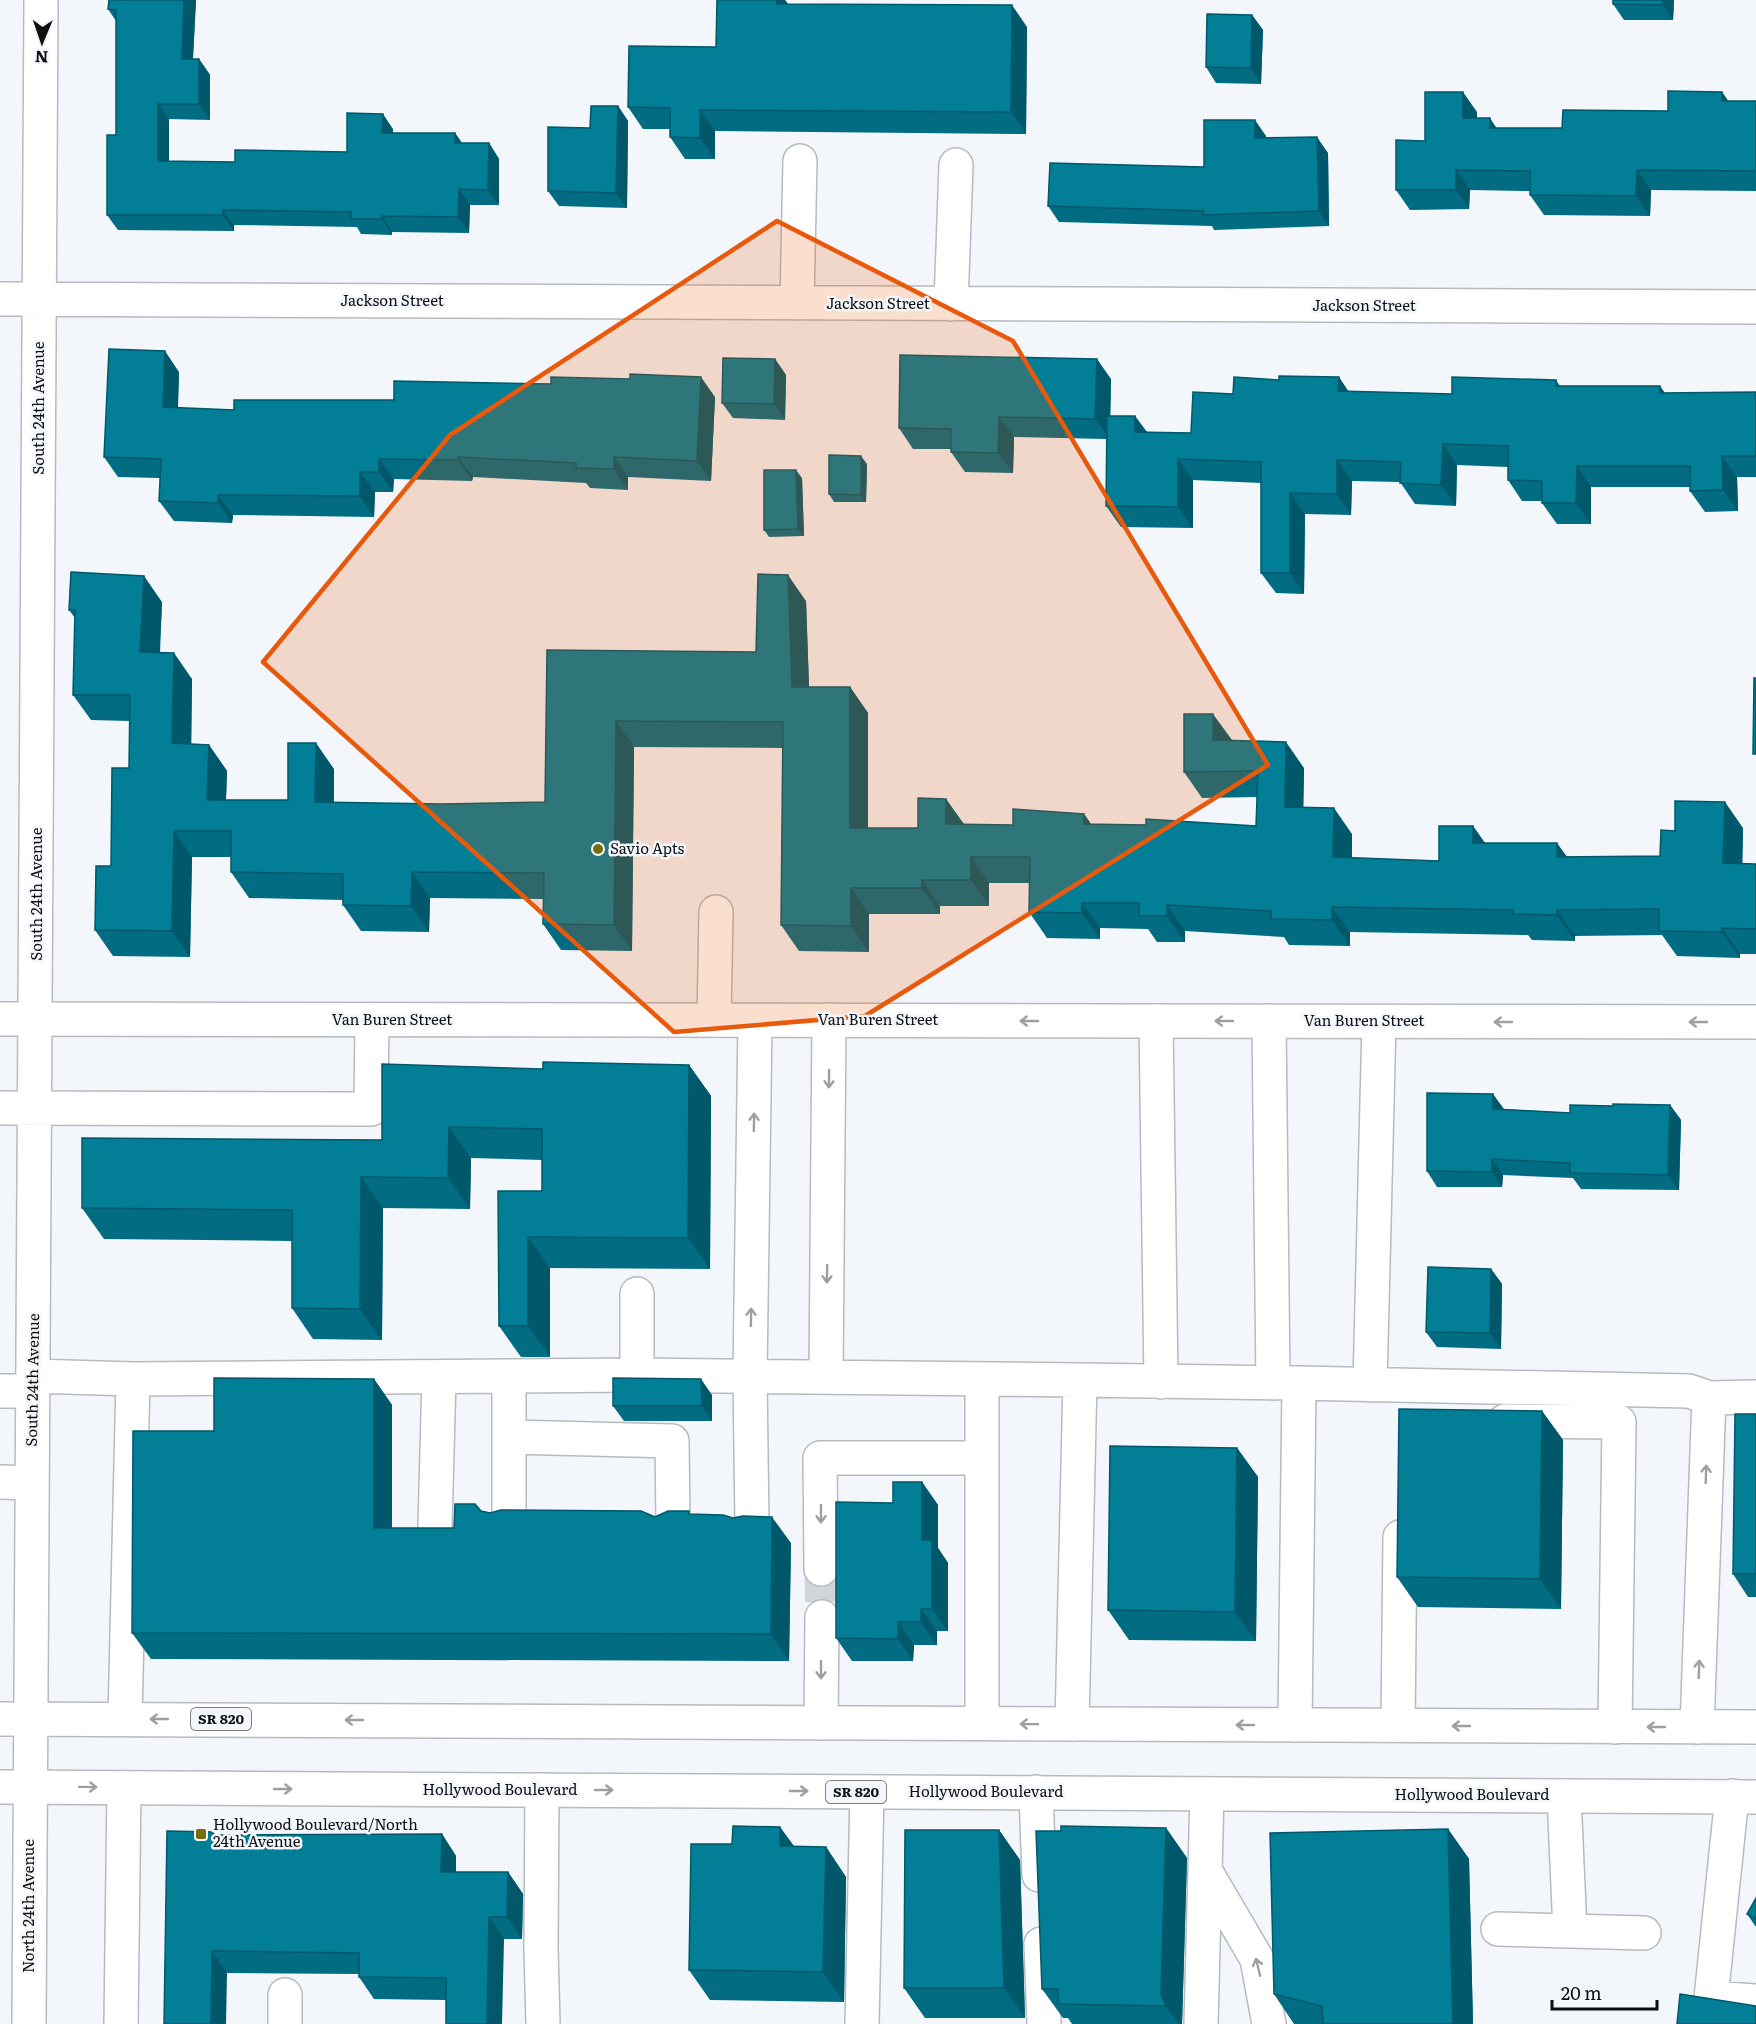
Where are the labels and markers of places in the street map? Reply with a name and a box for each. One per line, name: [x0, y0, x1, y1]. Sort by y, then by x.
place label: Savio Apts: [610, 836, 684, 859]
marker: Savio Apts: [591, 842, 605, 856]
place label: Hollywood Boulevard/North 24th Avenue: [213, 1812, 418, 1852]
marker: Hollywood Boulevard/North 24th Avenue: [194, 1827, 208, 1841]

